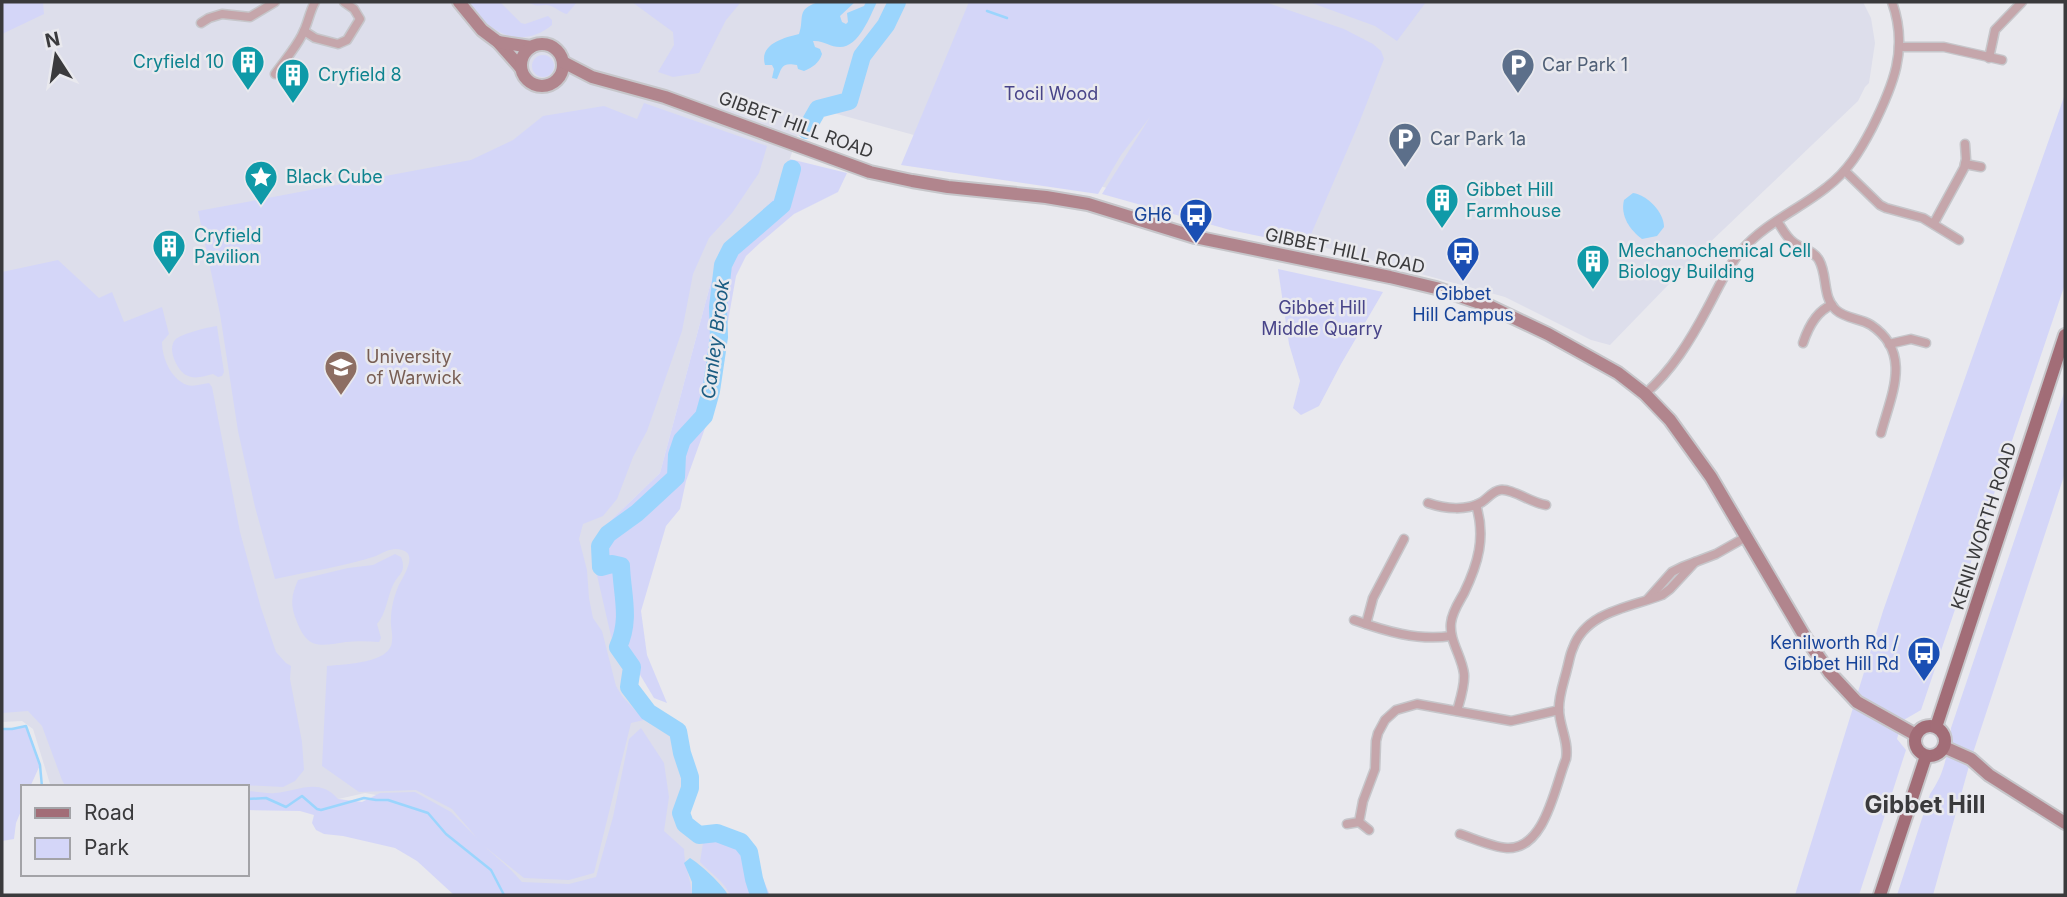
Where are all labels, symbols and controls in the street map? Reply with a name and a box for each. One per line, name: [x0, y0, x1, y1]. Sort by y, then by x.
north arrow: [21, 21, 91, 91]
text: N: [43, 27, 62, 53]
building icon: Cryfield 10: [229, 43, 267, 92]
parking icon: Car Park 1: [1499, 46, 1537, 95]
place label: Cryfield 10: [133, 51, 224, 72]
place label: Car Park 1: [1542, 54, 1628, 75]
building icon: Cryfield 8: [274, 56, 312, 105]
place label: Cryfield 8: [318, 64, 402, 85]
park label: Tocil Wood: [1004, 83, 1098, 104]
street label: GIBBET HILL ROAD: [716, 87, 876, 162]
parking icon: Car Park 1a: [1386, 120, 1424, 169]
place label: Car Park 1a: [1430, 128, 1526, 149]
place icon: Black Cube: [242, 158, 280, 207]
place label: Black Cube: [286, 166, 383, 187]
place label: Gibbet Hill Farmhouse: [1466, 179, 1561, 221]
building icon: Gibbet Hill Farmhouse: [1423, 181, 1461, 230]
bus stop icon: GH6: [1177, 196, 1215, 245]
place label: GH6: [1134, 204, 1172, 225]
street label: GIBBET HILL ROAD: [1263, 223, 1427, 278]
place label: Cryfield Pavilion: [194, 225, 261, 267]
building icon: Cryfield Pavilion: [150, 227, 188, 276]
bus stop icon: Gibbet Hill Campus: [1444, 234, 1482, 283]
place label: Mechanochemical Cell Biology Building: [1618, 240, 1811, 282]
building icon: Mechanochemical Cell Biology Building: [1574, 242, 1612, 291]
water label: Canley Brook: [697, 277, 734, 400]
place label: Gibbet Hill Campus: [1412, 283, 1514, 325]
park label: Gibbet Hill Middle Quarry: [1261, 297, 1383, 339]
place label: University of Warwick: [366, 346, 462, 388]
school or university icon: University of Warwick: [322, 348, 360, 397]
street label: KENILWORTH ROAD: [1947, 439, 2021, 612]
place label: Kenilworth Rd / Gibbet Hill Rd: [1770, 632, 1900, 674]
bus stop icon: Kenilworth Rd / Gibbet Hill Rd: [1905, 634, 1943, 683]
legend: [21, 785, 248, 876]
district label: Gibbet Hill: [1865, 790, 1985, 819]
text: Road: [84, 800, 135, 825]
text: Park: [84, 835, 129, 860]

